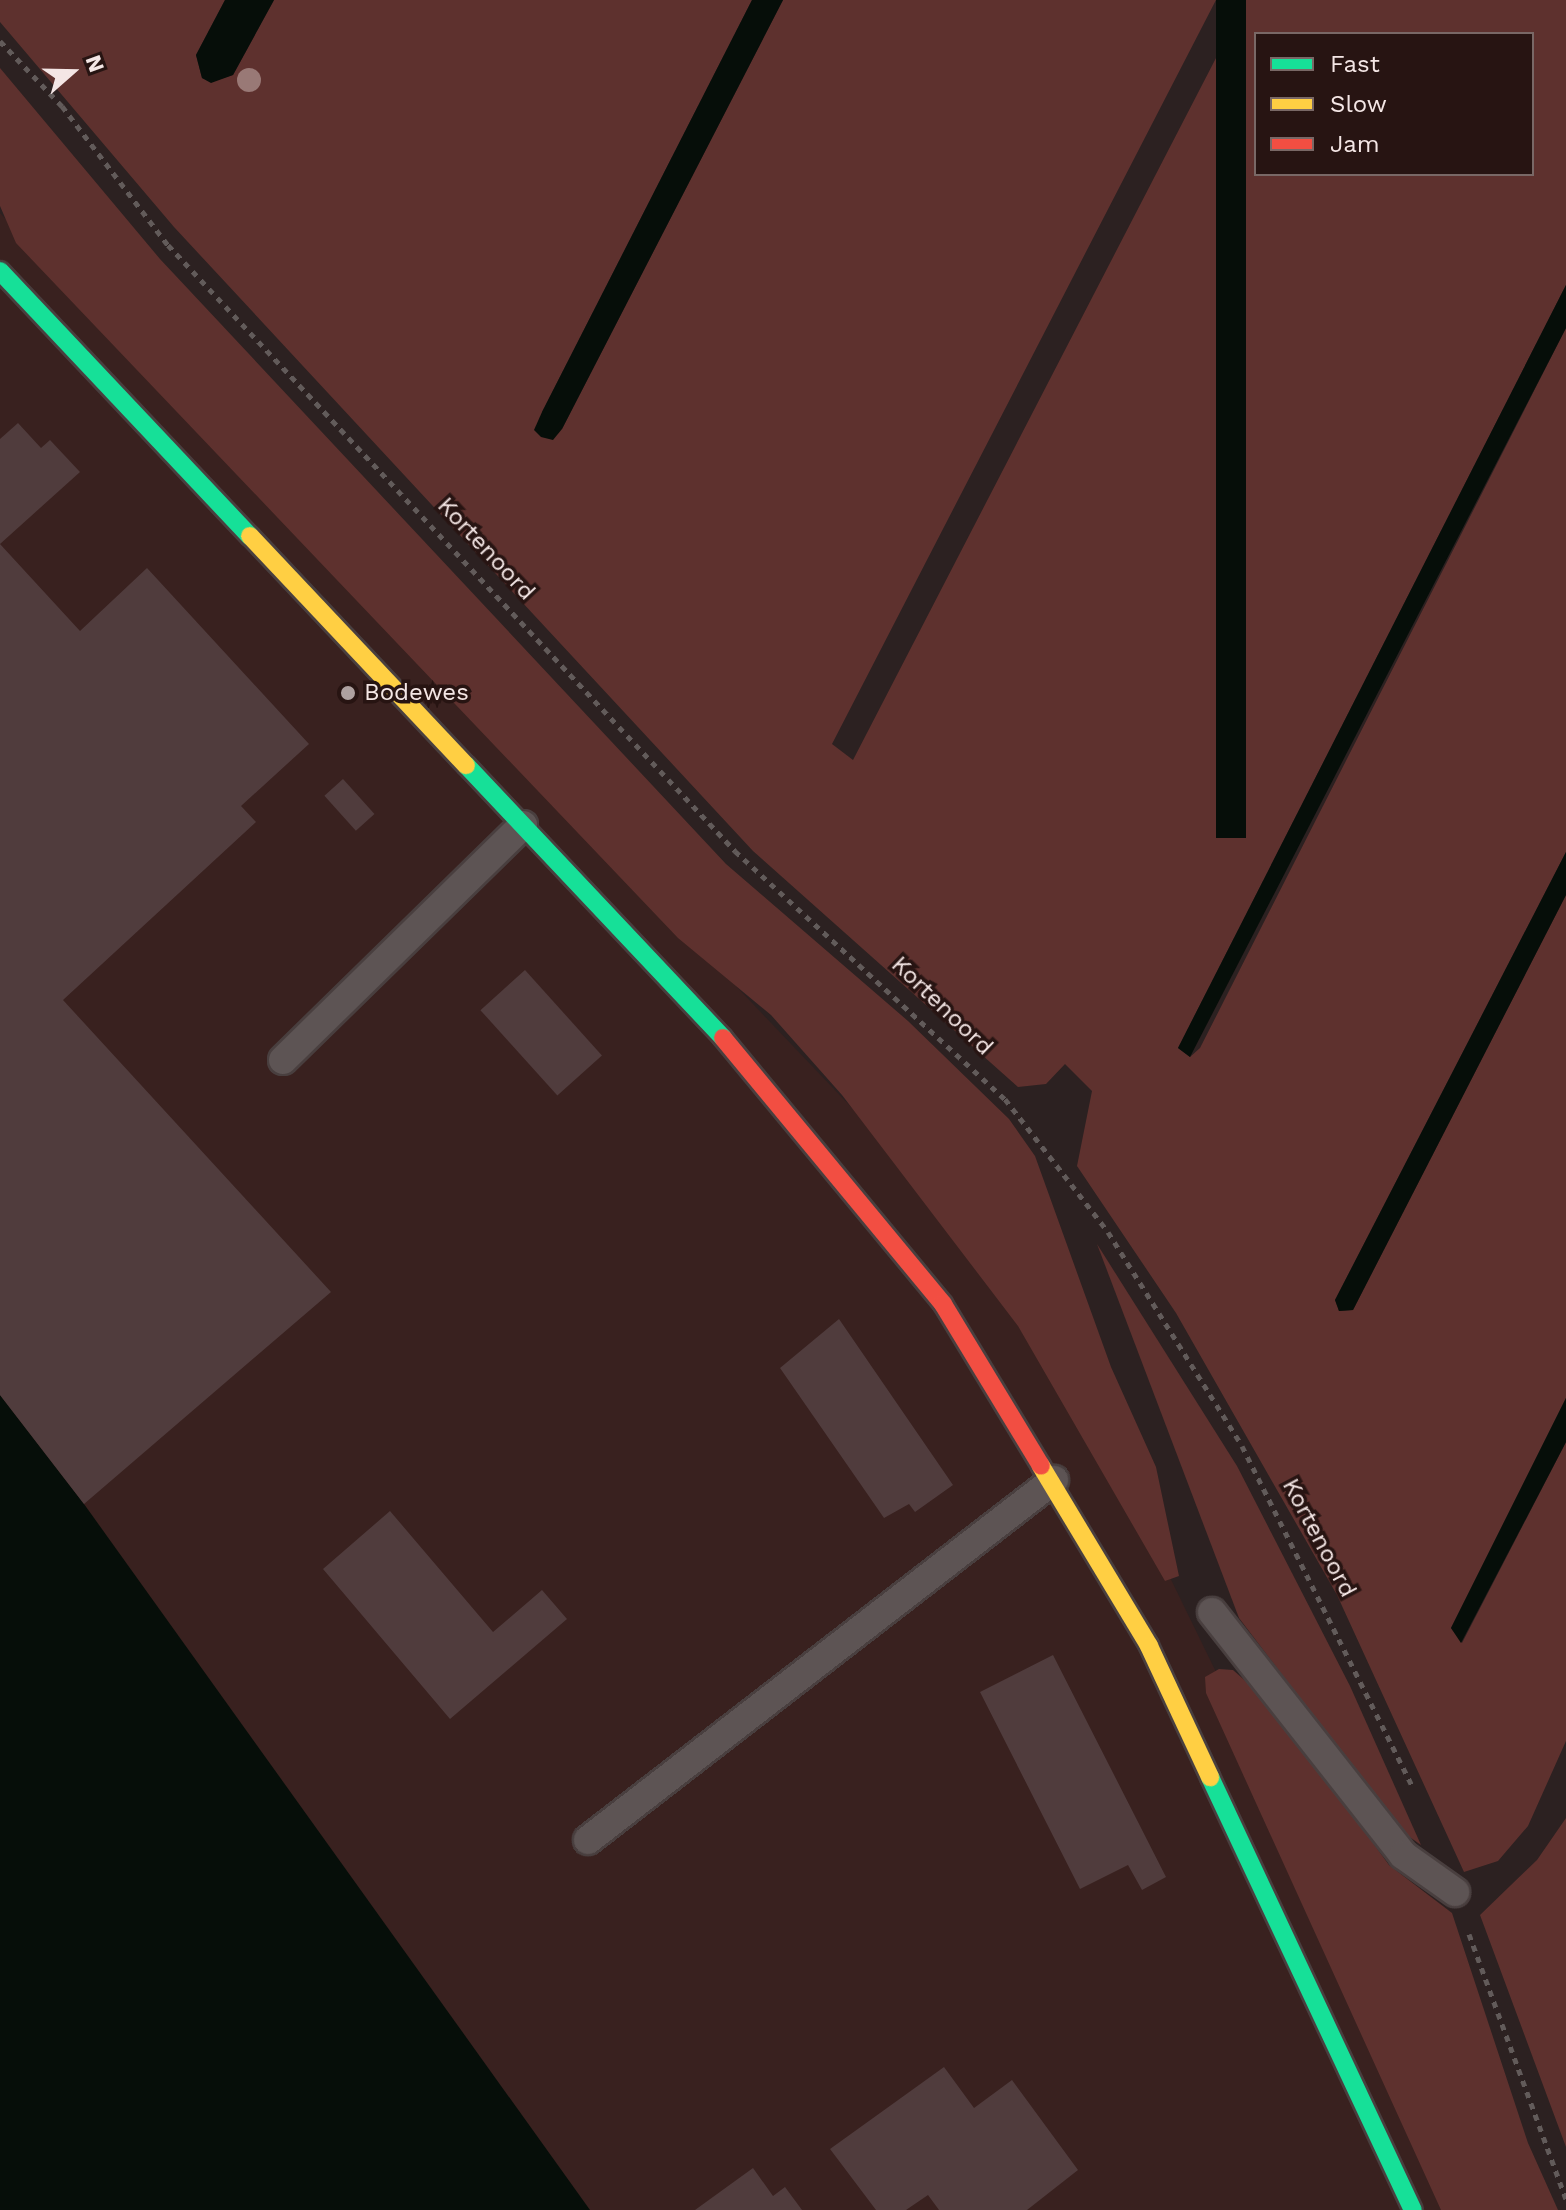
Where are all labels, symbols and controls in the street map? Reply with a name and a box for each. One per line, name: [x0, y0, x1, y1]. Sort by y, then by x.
north arrow: [32, 32, 112, 112]
legend: [1254, 32, 1534, 176]
text: Fast: [1330, 50, 1380, 78]
text: N: [80, 52, 110, 76]
text: Slow: [1330, 90, 1387, 118]
text: Jam: [1330, 130, 1380, 158]
street label: Kortenoord: [431, 492, 541, 606]
place label: Bodewes: [364, 679, 469, 707]
marker: Bodewes: [339, 684, 357, 702]
street label: Kortenoord: [885, 950, 999, 1062]
street label: Kortenoord: [1276, 1474, 1362, 1602]

